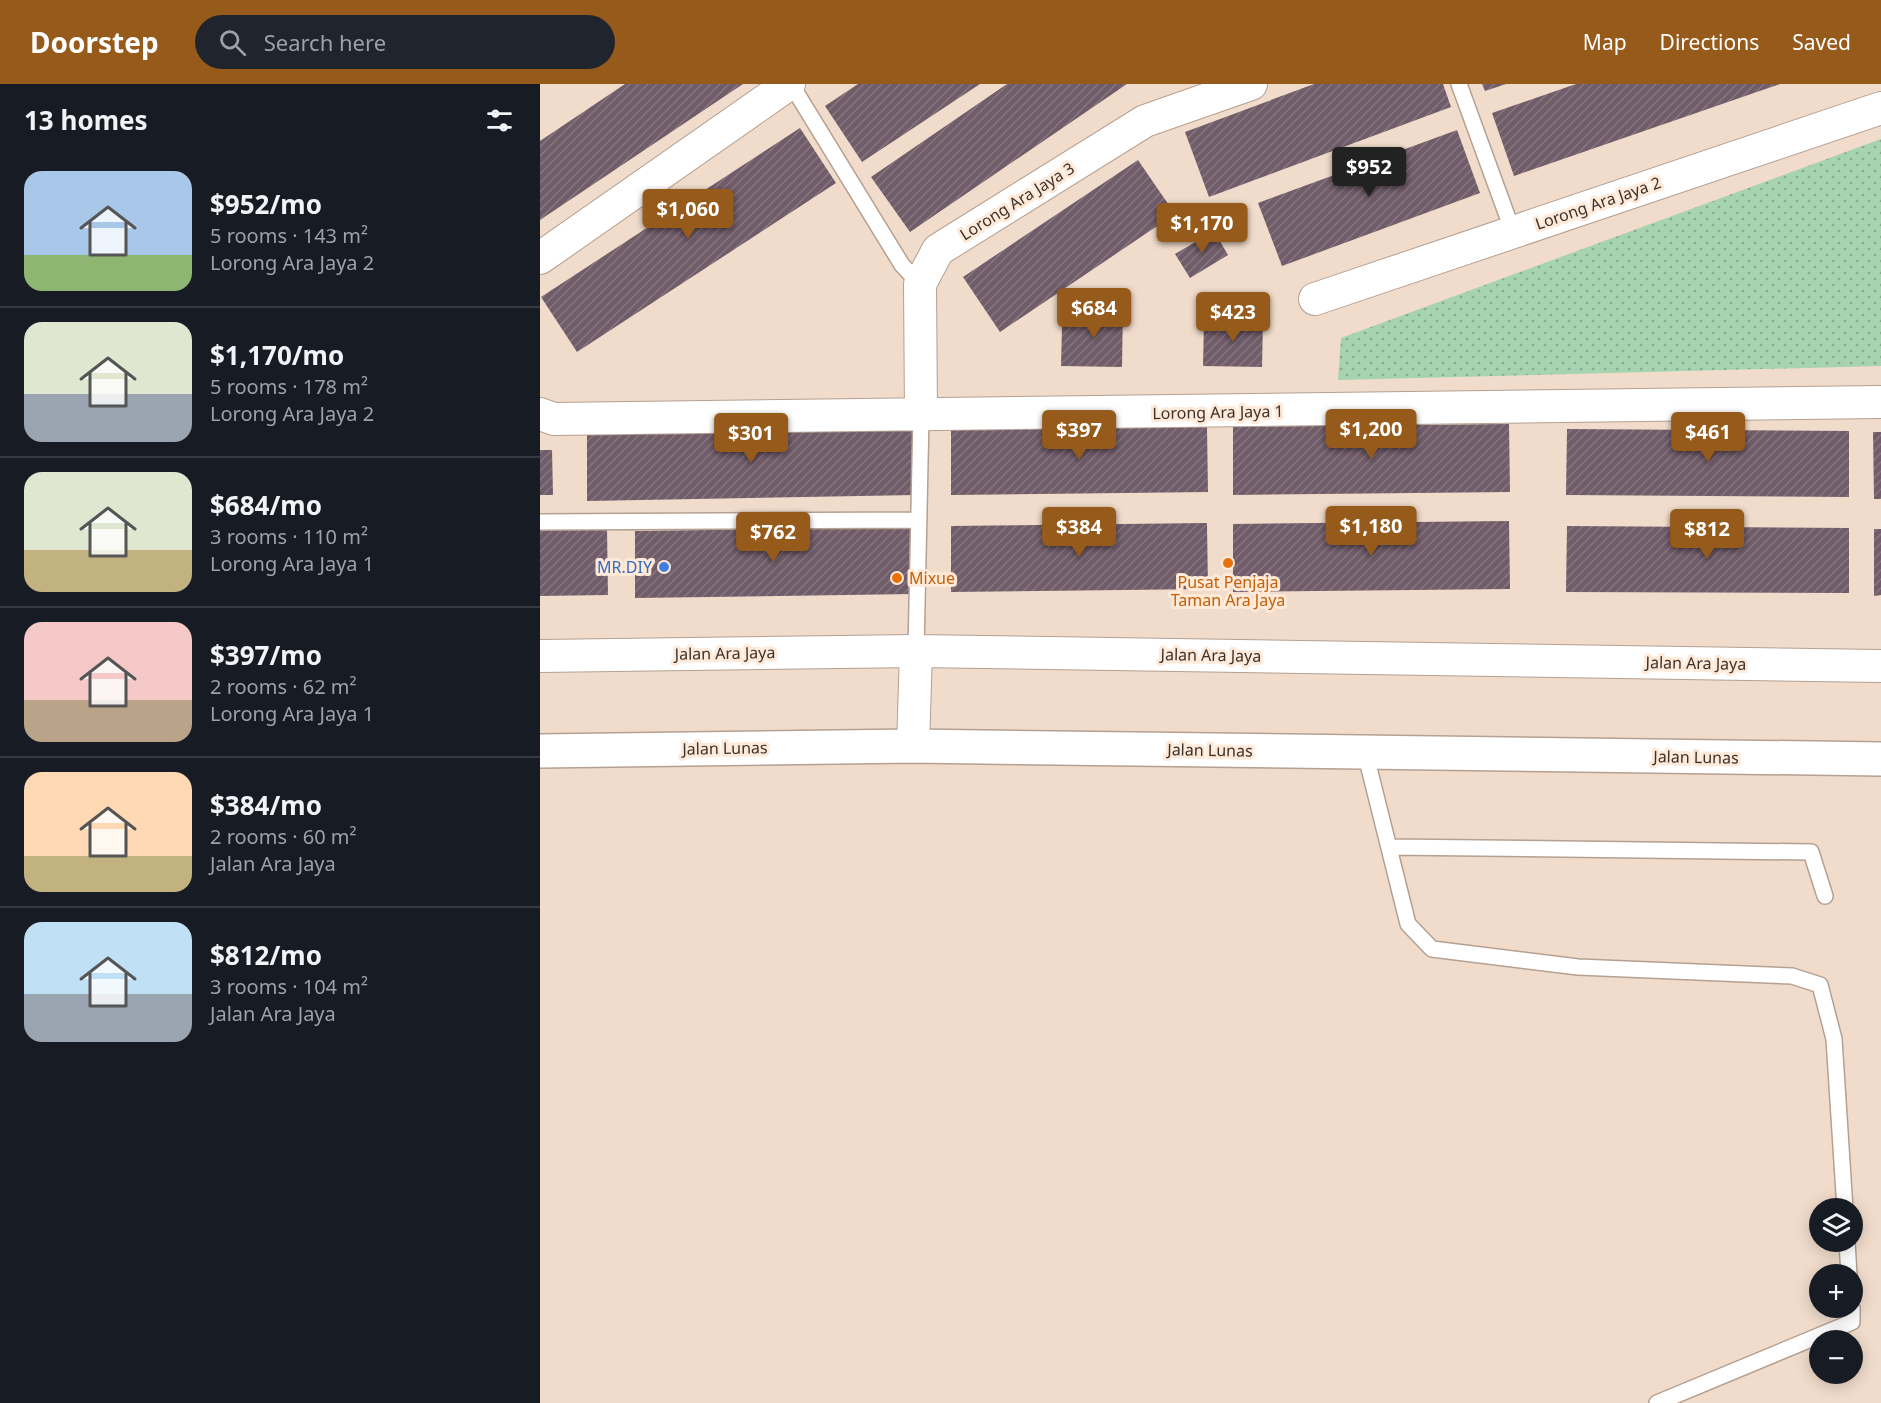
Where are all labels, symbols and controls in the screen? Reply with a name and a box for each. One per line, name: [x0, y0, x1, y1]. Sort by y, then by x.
search box: [195, 15, 615, 69]
text: Doorstep: [30, 23, 159, 61]
icon: search: [216, 26, 249, 59]
text: Search here: [264, 27, 386, 57]
text: Map: [1583, 28, 1627, 56]
text: Directions: [1660, 28, 1759, 56]
text: Saved: [1792, 28, 1851, 56]
text: 13 homes: [24, 102, 148, 138]
icon: filters: [483, 104, 516, 137]
pin: $952: [1333, 147, 1405, 198]
text: $952: [1346, 153, 1392, 180]
street label: Lorong Ara Jaya 3: [955, 157, 1079, 245]
street label: Lorong Ara Jaya 2: [1532, 171, 1664, 235]
text: $952/mo: [210, 186, 322, 222]
pin: $1,060: [639, 189, 737, 240]
icon: home: [72, 195, 144, 267]
text: $1,060: [657, 195, 719, 222]
pin: $1,170: [1153, 203, 1251, 254]
text: $1,170: [1171, 209, 1233, 236]
text: 5 rooms · 143 m²: [210, 222, 368, 249]
text: Lorong Ara Jaya 2: [210, 249, 374, 276]
pin: $684: [1058, 288, 1130, 339]
pin: $423: [1197, 292, 1269, 343]
text: $684: [1071, 294, 1117, 321]
text: $423: [1210, 298, 1256, 325]
text: $1,170/mo: [210, 337, 344, 373]
icon: home: [72, 346, 144, 418]
text: 5 rooms · 178 m²: [210, 373, 368, 400]
text: Lorong Ara Jaya 2: [210, 400, 374, 427]
street label: Lorong Ara Jaya 1: [1152, 400, 1284, 424]
pin: $1,200: [1322, 409, 1420, 460]
pin: $397: [1043, 410, 1115, 461]
pin: $461: [1672, 412, 1744, 463]
pin: $301: [715, 413, 787, 464]
text: $1,200: [1340, 415, 1402, 442]
text: $397: [1056, 416, 1102, 443]
text: $461: [1685, 418, 1731, 445]
text: $301: [728, 419, 774, 446]
text: $684/mo: [210, 487, 322, 523]
icon: home: [72, 496, 144, 568]
pin: $1,180: [1322, 506, 1420, 557]
pin: $384: [1043, 507, 1115, 558]
pin: $812: [1671, 509, 1743, 560]
pin: $762: [737, 512, 809, 563]
text: $1,180: [1340, 512, 1402, 539]
text: $384: [1056, 513, 1102, 540]
text: $812: [1684, 515, 1730, 542]
text: $762: [750, 518, 796, 545]
text: 3 rooms · 110 m²: [210, 523, 368, 550]
text: Lorong Ara Jaya 1: [210, 550, 374, 577]
place label: MR.DIY: [597, 556, 653, 578]
marker: Pusat Penjaja Taman Ara Jaya: [1221, 556, 1235, 570]
marker: MR.DIY: [657, 560, 671, 574]
place label: Mixue: [909, 567, 955, 589]
marker: Mixue: [890, 571, 904, 585]
place label: Pusat Penjaja Taman Ara Jaya: [1171, 571, 1285, 611]
text: $397/mo: [210, 637, 322, 673]
street label: Jalan Ara Jaya: [673, 641, 775, 665]
street label: Jalan Ara Jaya: [1159, 643, 1261, 667]
icon: home: [72, 646, 144, 718]
street label: Jalan Ara Jaya: [1644, 651, 1746, 675]
text: 2 rooms · 62 m²: [210, 673, 357, 700]
text: Lorong Ara Jaya 1: [210, 700, 374, 727]
street label: Jalan Lunas: [680, 736, 768, 760]
street label: Jalan Lunas: [1165, 738, 1253, 762]
street label: Jalan Lunas: [1651, 745, 1739, 769]
text: $384/mo: [210, 787, 322, 823]
icon: home: [72, 796, 144, 868]
text: 2 rooms · 60 m²: [210, 823, 357, 850]
text: Jalan Ara Jaya: [210, 850, 336, 877]
text: $812/mo: [210, 937, 322, 973]
icon: home: [72, 946, 144, 1018]
text: 3 rooms · 104 m²: [210, 973, 368, 1000]
text: Jalan Ara Jaya: [210, 1000, 336, 1027]
map controls: [1809, 1198, 1863, 1384]
button: layers: [1809, 1198, 1863, 1252]
button: +: [1809, 1264, 1863, 1318]
button: −: [1809, 1330, 1863, 1384]

